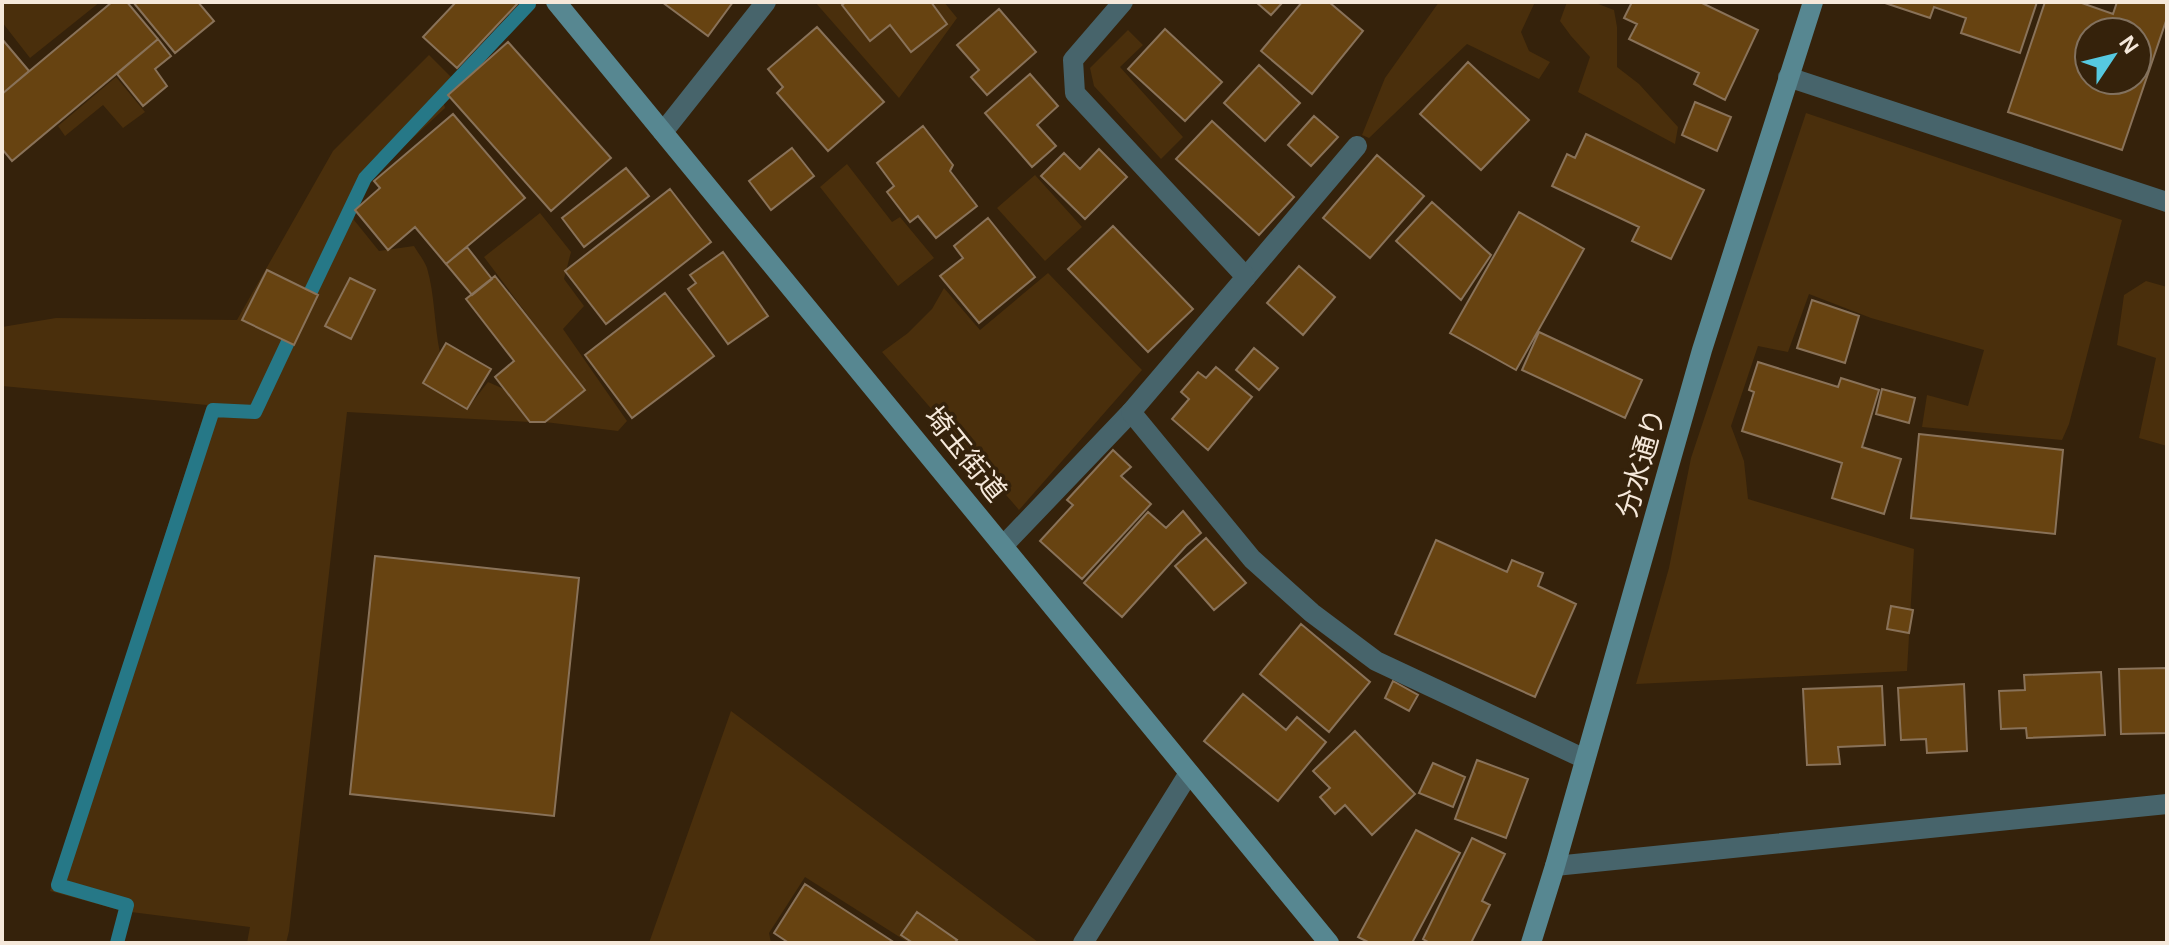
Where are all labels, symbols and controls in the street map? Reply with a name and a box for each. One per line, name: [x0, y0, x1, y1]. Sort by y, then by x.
north arrow: [2073, 16, 2153, 96]
text: N: [2114, 31, 2144, 58]
street label: 埼玉街道: [918, 401, 1012, 507]
street label: 分水通り: [1611, 405, 1671, 521]

